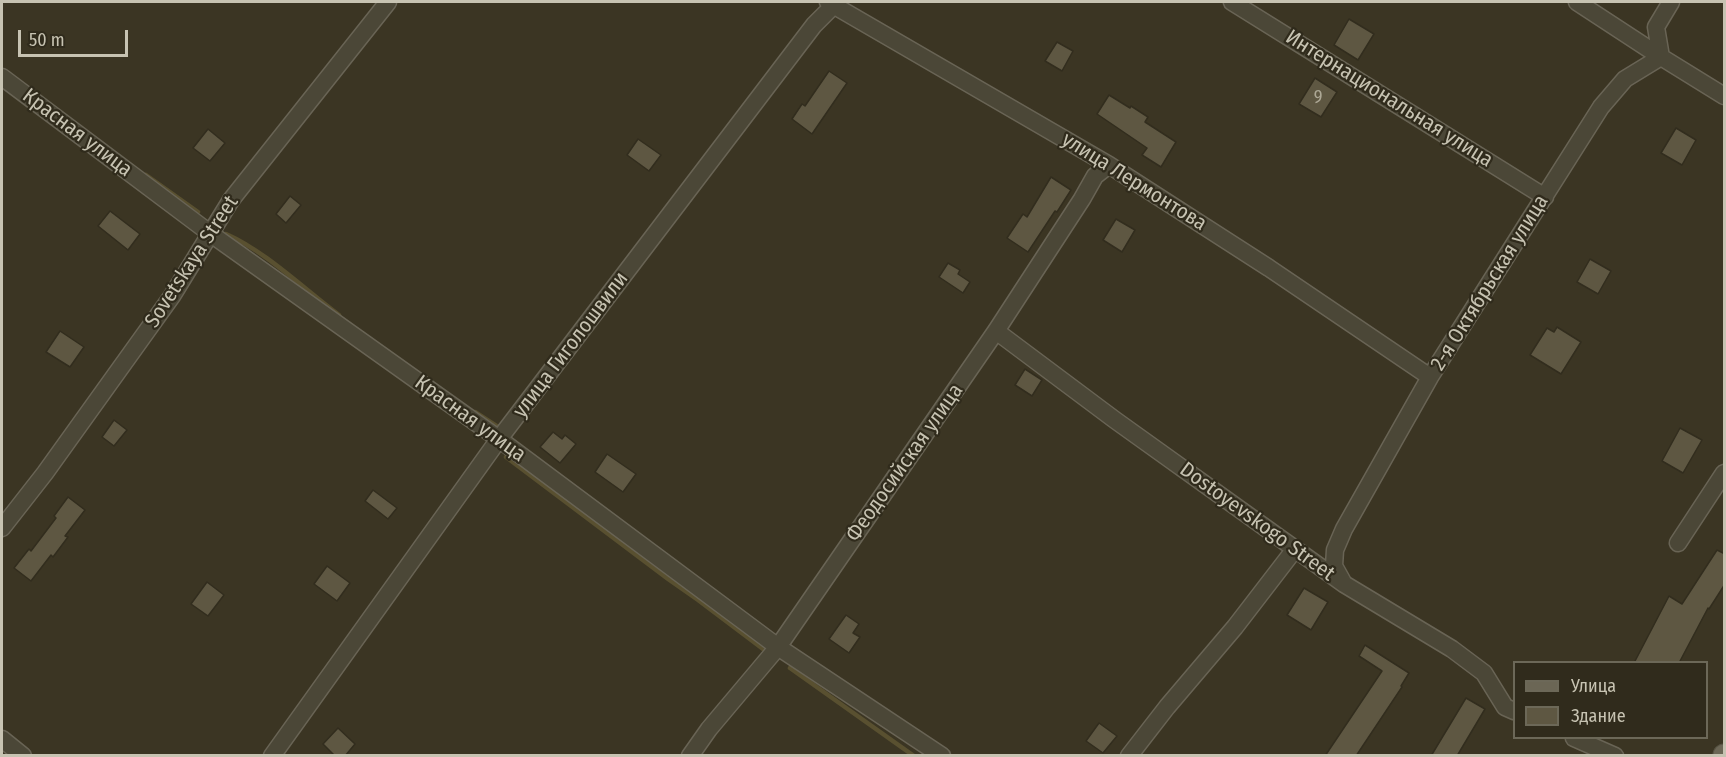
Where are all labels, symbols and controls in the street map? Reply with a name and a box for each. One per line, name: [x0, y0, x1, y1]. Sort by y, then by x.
scale bar: [21, 18, 130, 56]
street label: Интернациональная улица: [1281, 25, 1497, 173]
text: 50 m: [29, 29, 65, 51]
street label: Красная улица: [17, 84, 137, 182]
house number: 9: [1314, 87, 1322, 109]
street label: улица Лермонтова: [1057, 127, 1211, 237]
street label: Sovetskaya Street: [140, 191, 244, 333]
street label: 2-я Октябрьская улица: [1426, 191, 1554, 375]
street label: улица Гиголошвили: [508, 267, 634, 423]
street label: Красная улица: [410, 370, 530, 468]
street label: Феодосийская улица: [841, 379, 969, 547]
street label: Dostoyevskogo Street: [1175, 457, 1339, 587]
legend: [1513, 661, 1708, 739]
text: Улица: [1571, 675, 1616, 697]
text: Здание: [1571, 705, 1626, 727]

